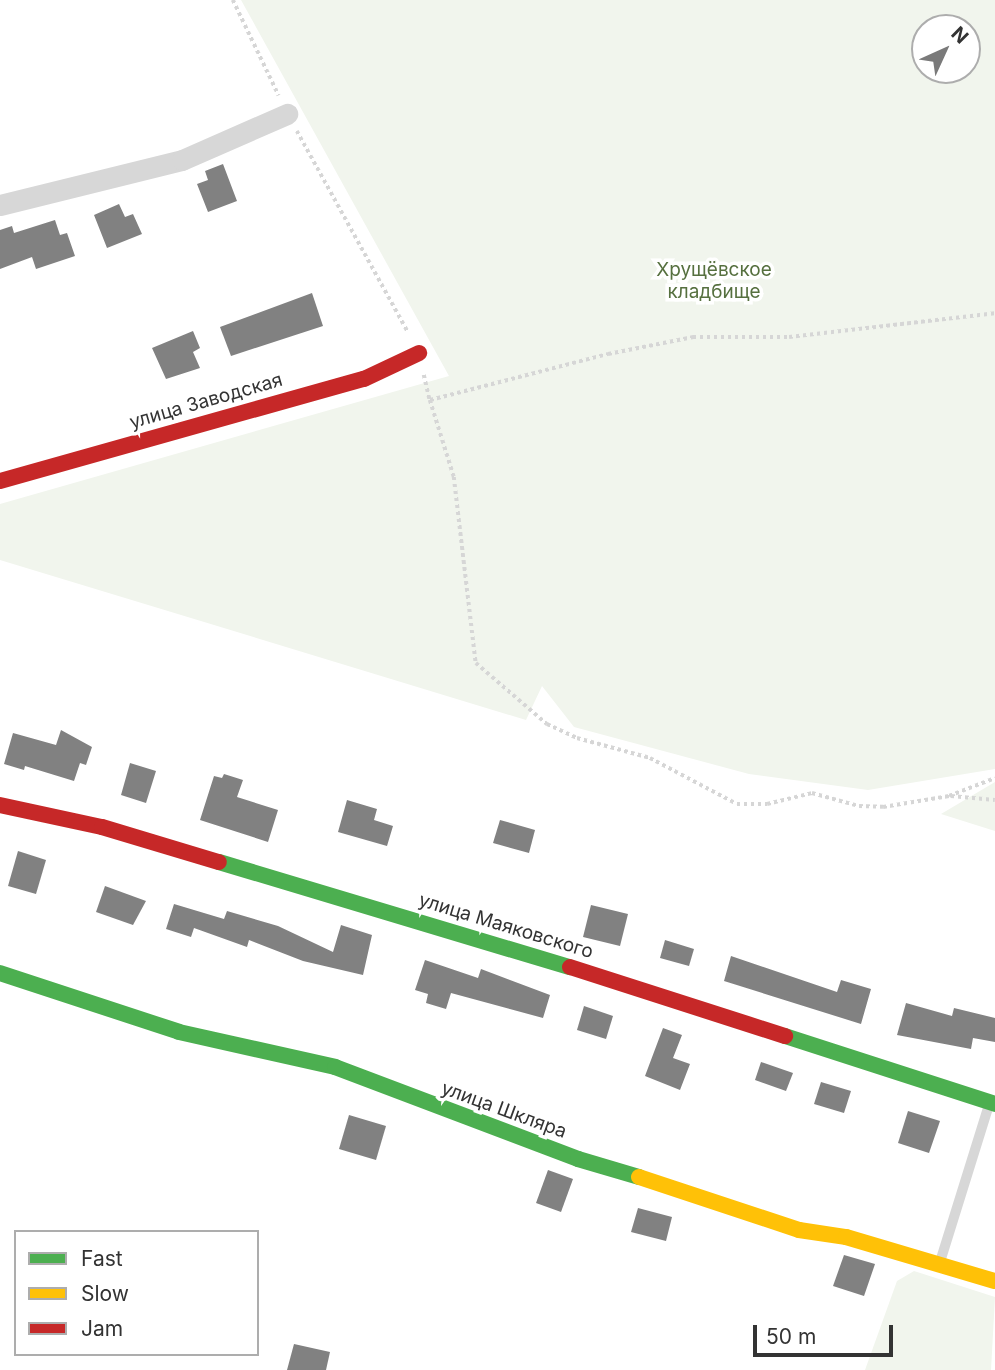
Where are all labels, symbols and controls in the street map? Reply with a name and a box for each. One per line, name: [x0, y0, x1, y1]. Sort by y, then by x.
north arrow: [911, 14, 981, 84]
text: N: [947, 22, 973, 48]
park label: Хрущёвское кладбище: [656, 259, 772, 303]
street label: улица Заводская: [127, 368, 285, 434]
street label: улица Маяковского: [416, 889, 596, 963]
street label: улица Шкляра: [438, 1077, 570, 1143]
legend: [14, 1230, 259, 1356]
text: Fast: [81, 1246, 123, 1271]
text: Slow: [81, 1281, 129, 1306]
scale bar: [757, 1310, 897, 1354]
text: Jam: [81, 1316, 123, 1341]
text: 50 m: [766, 1324, 816, 1349]

